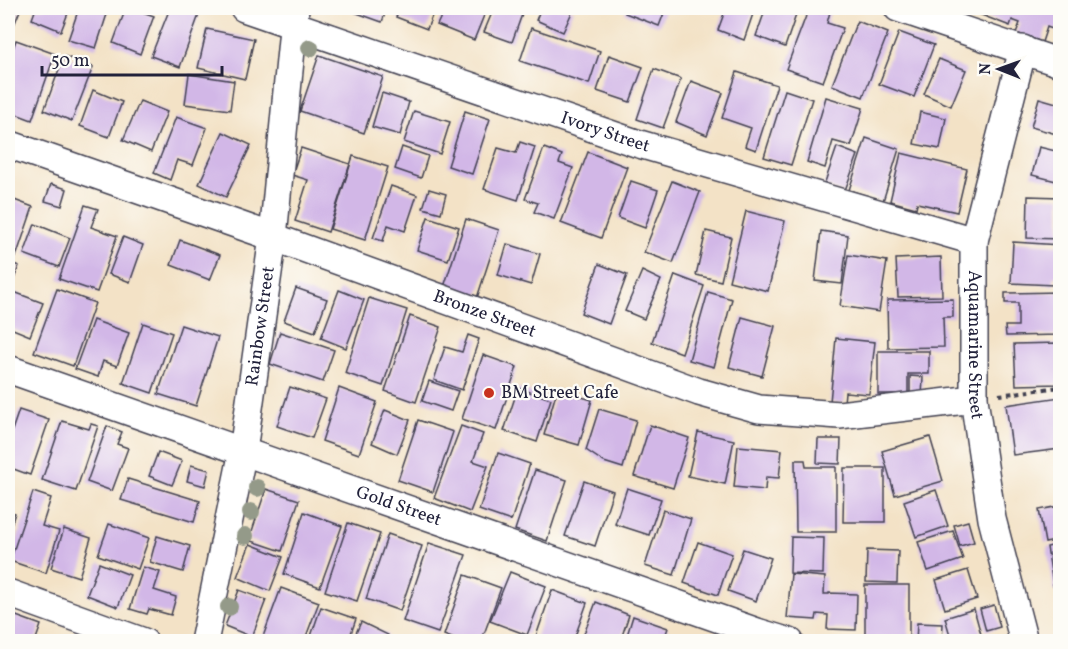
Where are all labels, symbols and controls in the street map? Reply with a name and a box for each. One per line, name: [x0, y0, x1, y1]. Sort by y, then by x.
scale bar: [42, 39, 222, 77]
north arrow: [969, 39, 1029, 99]
text: 50 m: [51, 49, 90, 74]
text: N: [975, 62, 997, 75]
street label: Ivory Street: [557, 105, 653, 159]
street label: Rainbow Street: [240, 265, 281, 388]
street label: Aquamarine Street: [961, 270, 989, 421]
street label: Bronze Street: [430, 284, 539, 344]
place label: BM Street Cafe: [501, 381, 619, 406]
marker: BM Street Cafe: [482, 386, 496, 400]
street label: Gold Street: [353, 480, 445, 533]

